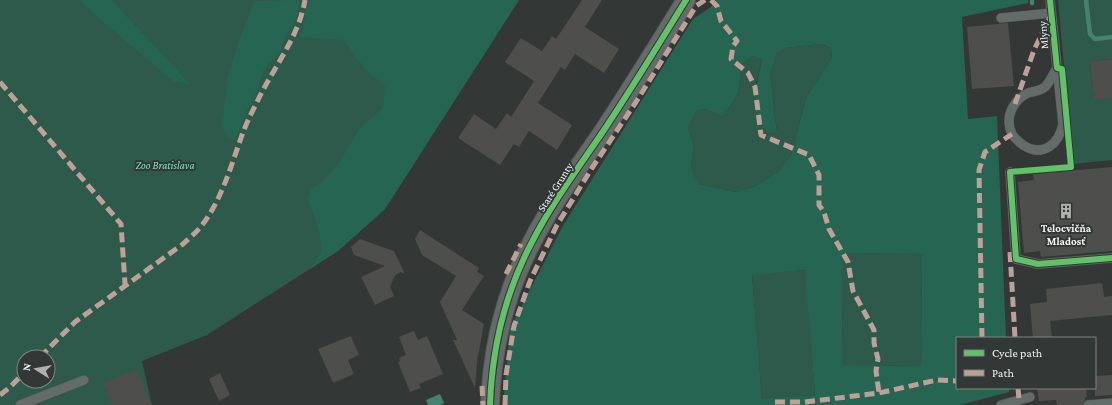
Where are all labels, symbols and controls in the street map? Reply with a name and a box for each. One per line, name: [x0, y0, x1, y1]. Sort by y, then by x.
street label: Mlyny: [1036, 19, 1051, 50]
park label: Zoo Bratislava: [135, 159, 195, 171]
street label: Staré Grunty: [535, 160, 577, 214]
building icon: Telocvičňa Mladosť: [1057, 202, 1075, 220]
place label: Telocvičňa Mladosť: [1041, 222, 1092, 247]
legend: [956, 337, 1096, 389]
text: Cycle path: [992, 346, 1043, 360]
north arrow: [16, 349, 56, 389]
text: N: [20, 362, 33, 372]
text: Path: [992, 366, 1014, 380]

